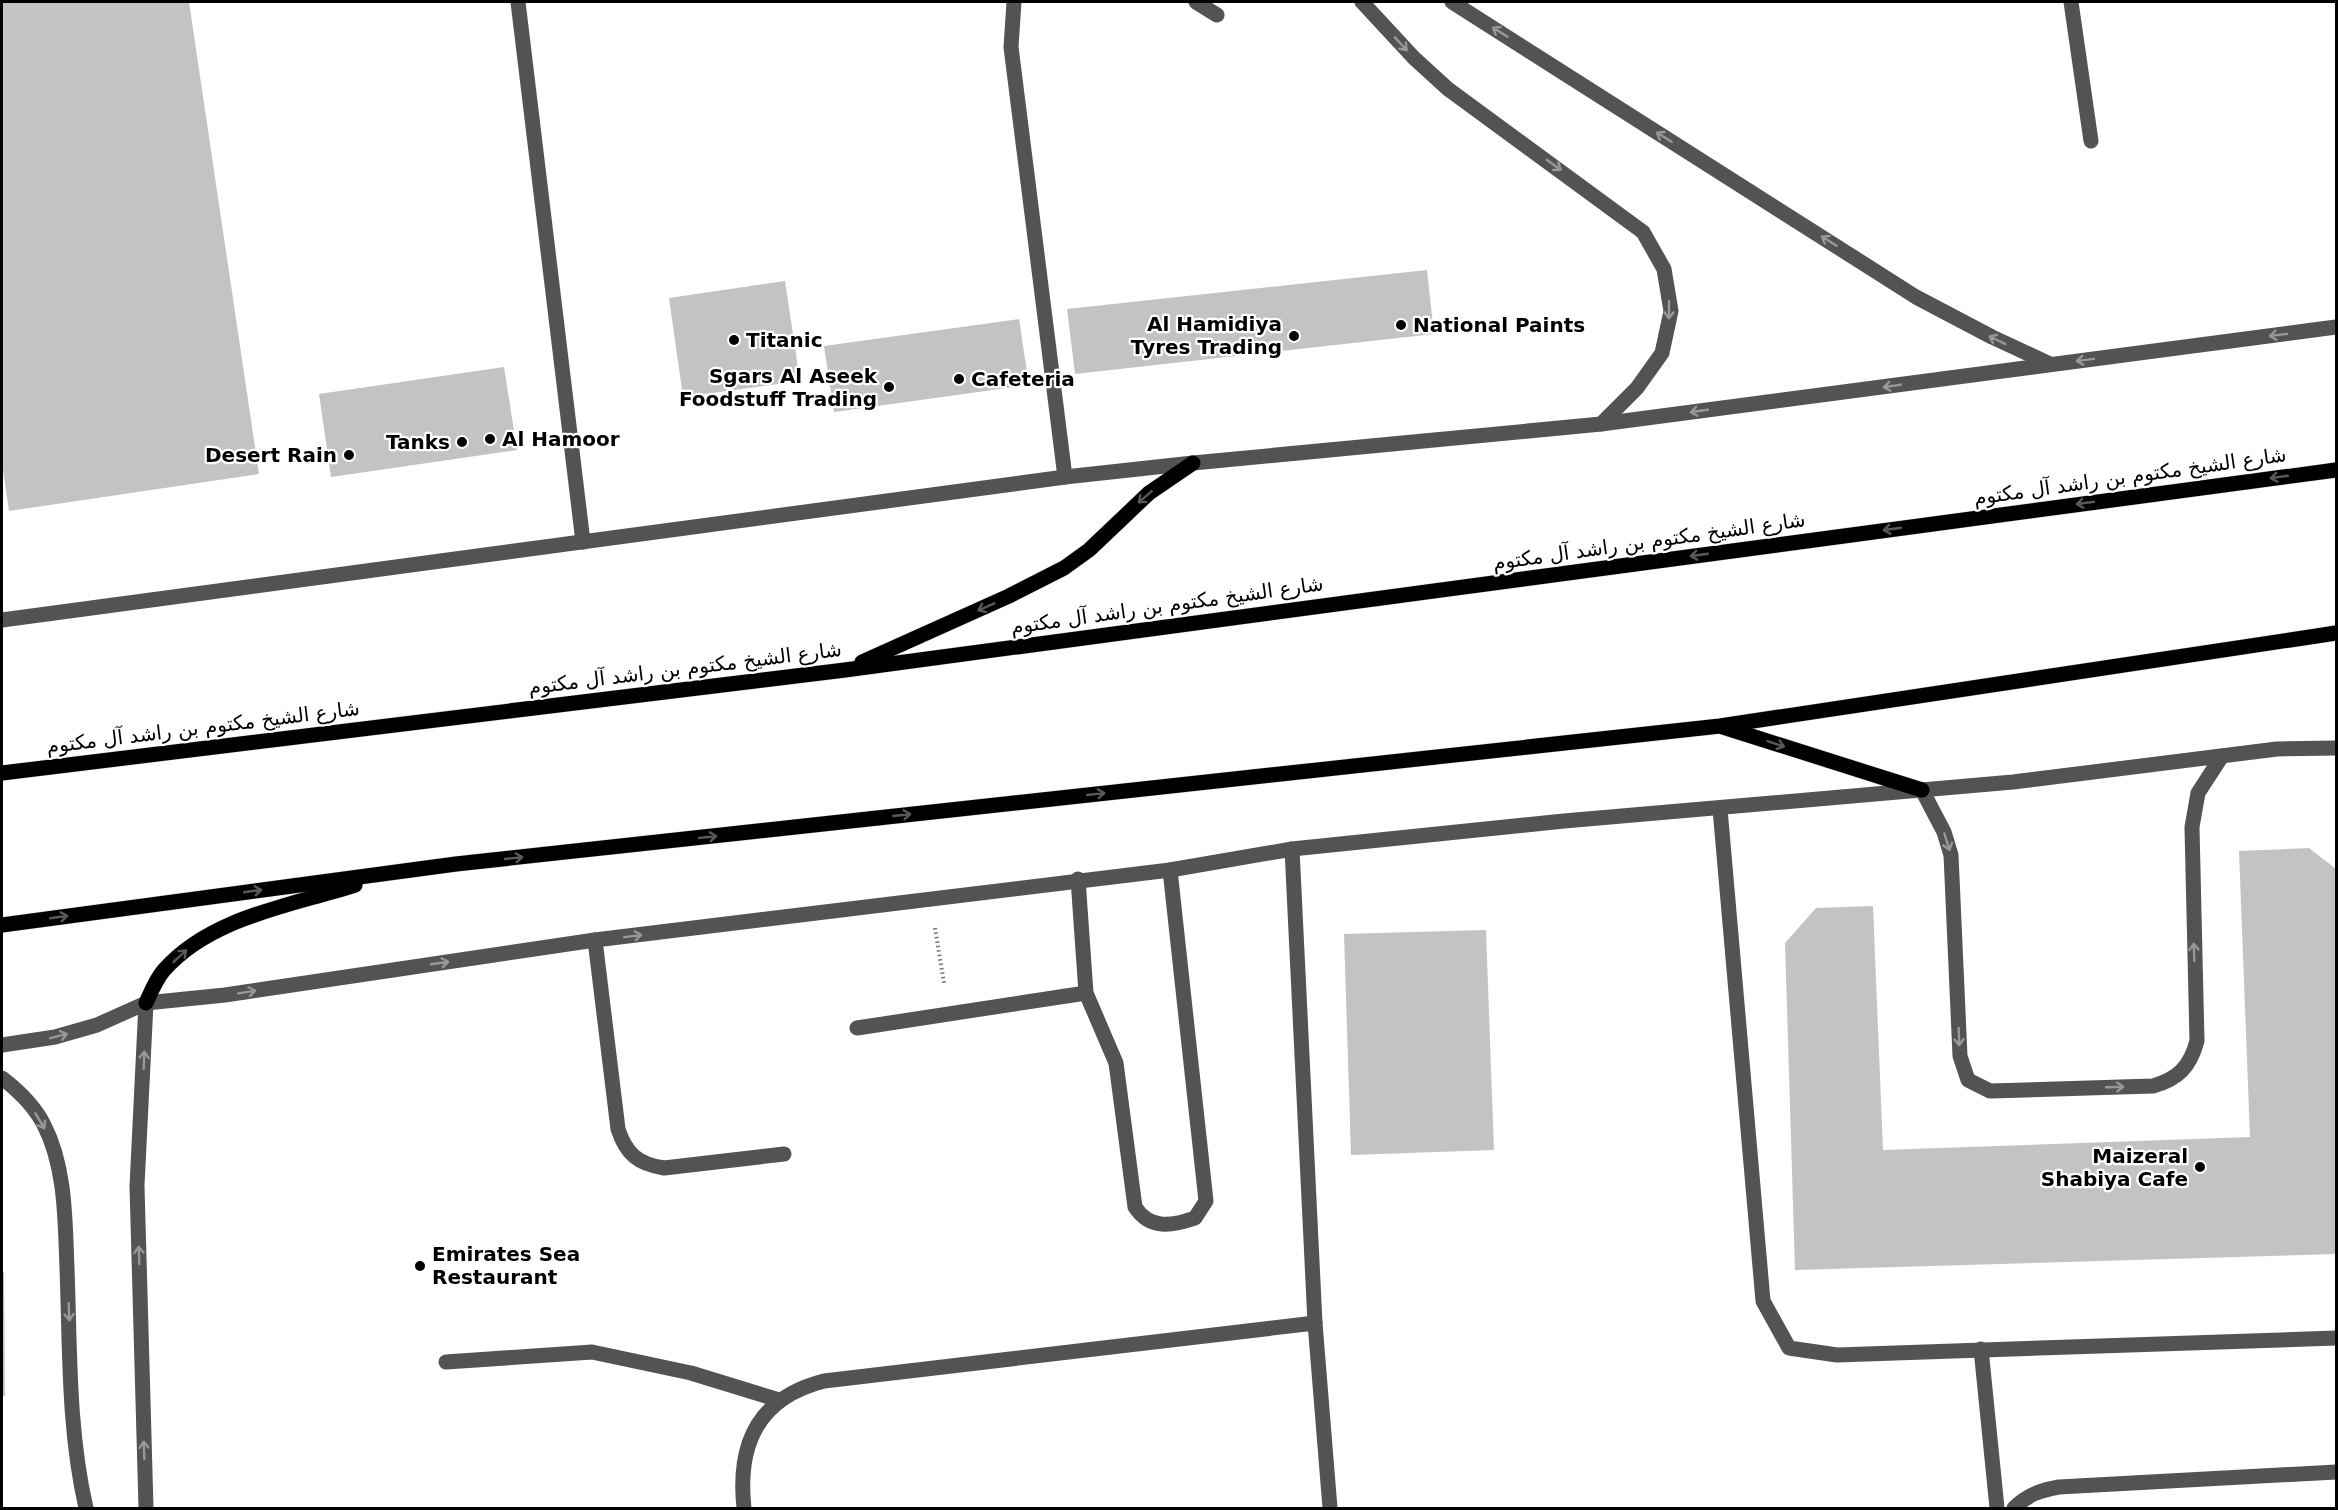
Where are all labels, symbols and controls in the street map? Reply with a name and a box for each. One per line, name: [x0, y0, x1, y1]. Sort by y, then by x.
one-way arrow: [1492, 26, 1509, 38]
one-way arrow: [1394, 37, 1409, 52]
one-way arrow: [1656, 130, 1673, 142]
one-way arrow: [1545, 159, 1561, 172]
one-way arrow: [1821, 235, 1838, 247]
one-way arrow: [1663, 299, 1675, 319]
place label: Al Hamidiya Tyres Trading: [1131, 312, 1282, 359]
place label: National Paints: [1413, 313, 1585, 337]
marker: National Paints: [1394, 318, 1408, 332]
place label: Titanic: [746, 328, 823, 352]
marker: Al Hamidiya Tyres Trading: [1287, 329, 1301, 343]
one-way arrow: [2269, 329, 2289, 340]
marker: Titanic: [727, 333, 741, 347]
one-way arrow: [1988, 333, 2006, 345]
one-way arrow: [2076, 354, 2096, 365]
place label: Sgars Al Aseek Foodstuff Trading: [679, 364, 878, 411]
place label: Cafeteria: [971, 367, 1075, 391]
marker: Cafeteria: [952, 372, 966, 386]
marker: Sgars Al Aseek Foodstuff Trading: [882, 380, 896, 394]
one-way arrow: [1882, 380, 1902, 391]
one-way arrow: [1689, 406, 1709, 417]
place label: Al Hamoor: [502, 427, 620, 451]
place label: Tanks: [386, 430, 450, 454]
marker: Al Hamoor: [483, 432, 497, 446]
marker: Tanks: [455, 435, 469, 449]
street label: شارع الشيخ مكتوم بن راشد آل مكتوم: [1972, 441, 2288, 510]
place label: Desert Rain: [205, 443, 337, 467]
marker: Desert Rain: [342, 448, 356, 462]
one-way arrow: [2269, 472, 2289, 483]
one-way arrow: [1138, 490, 1153, 504]
one-way arrow: [2076, 498, 2096, 509]
street label: شارع الشيخ مكتوم بن راشد آل مكتوم: [1491, 506, 1807, 575]
one-way arrow: [1883, 524, 1902, 535]
one-way arrow: [1689, 550, 1709, 561]
street label: شارع الشيخ مكتوم بن راشد آل مكتوم: [1009, 570, 1325, 639]
one-way arrow: [978, 601, 996, 613]
street label: شارع الشيخ مكتوم بن راشد آل مكتوم: [527, 636, 843, 699]
street label: شارع الشيخ مكتوم بن راشد آل مكتوم: [45, 695, 361, 758]
one-way arrow: [1766, 739, 1785, 750]
one-way arrow: [1085, 788, 1105, 799]
one-way arrow: [891, 810, 911, 821]
one-way arrow: [698, 831, 717, 842]
one-way arrow: [1942, 832, 1953, 851]
one-way arrow: [504, 852, 524, 863]
one-way arrow: [242, 886, 262, 897]
one-way arrow: [49, 911, 69, 922]
one-way arrow: [623, 930, 642, 941]
one-way arrow: [2188, 943, 2200, 963]
one-way arrow: [172, 948, 187, 963]
one-way arrow: [430, 958, 449, 969]
one-way arrow: [237, 986, 257, 997]
one-way arrow: [1953, 1026, 1965, 1046]
one-way arrow: [49, 1029, 68, 1041]
one-way arrow: [138, 1051, 150, 1071]
one-way arrow: [2104, 1082, 2124, 1093]
one-way arrow: [35, 1112, 47, 1129]
place label: Maizeral Shabiya Cafe: [2041, 1144, 2188, 1191]
marker: Maizeral Shabiya Cafe: [2193, 1160, 2207, 1174]
place label: Emirates Sea Restaurant: [432, 1242, 580, 1289]
one-way arrow: [133, 1246, 144, 1266]
marker: Emirates Sea Restaurant: [413, 1259, 427, 1273]
one-way arrow: [63, 1301, 74, 1321]
one-way arrow: [138, 1441, 150, 1461]

